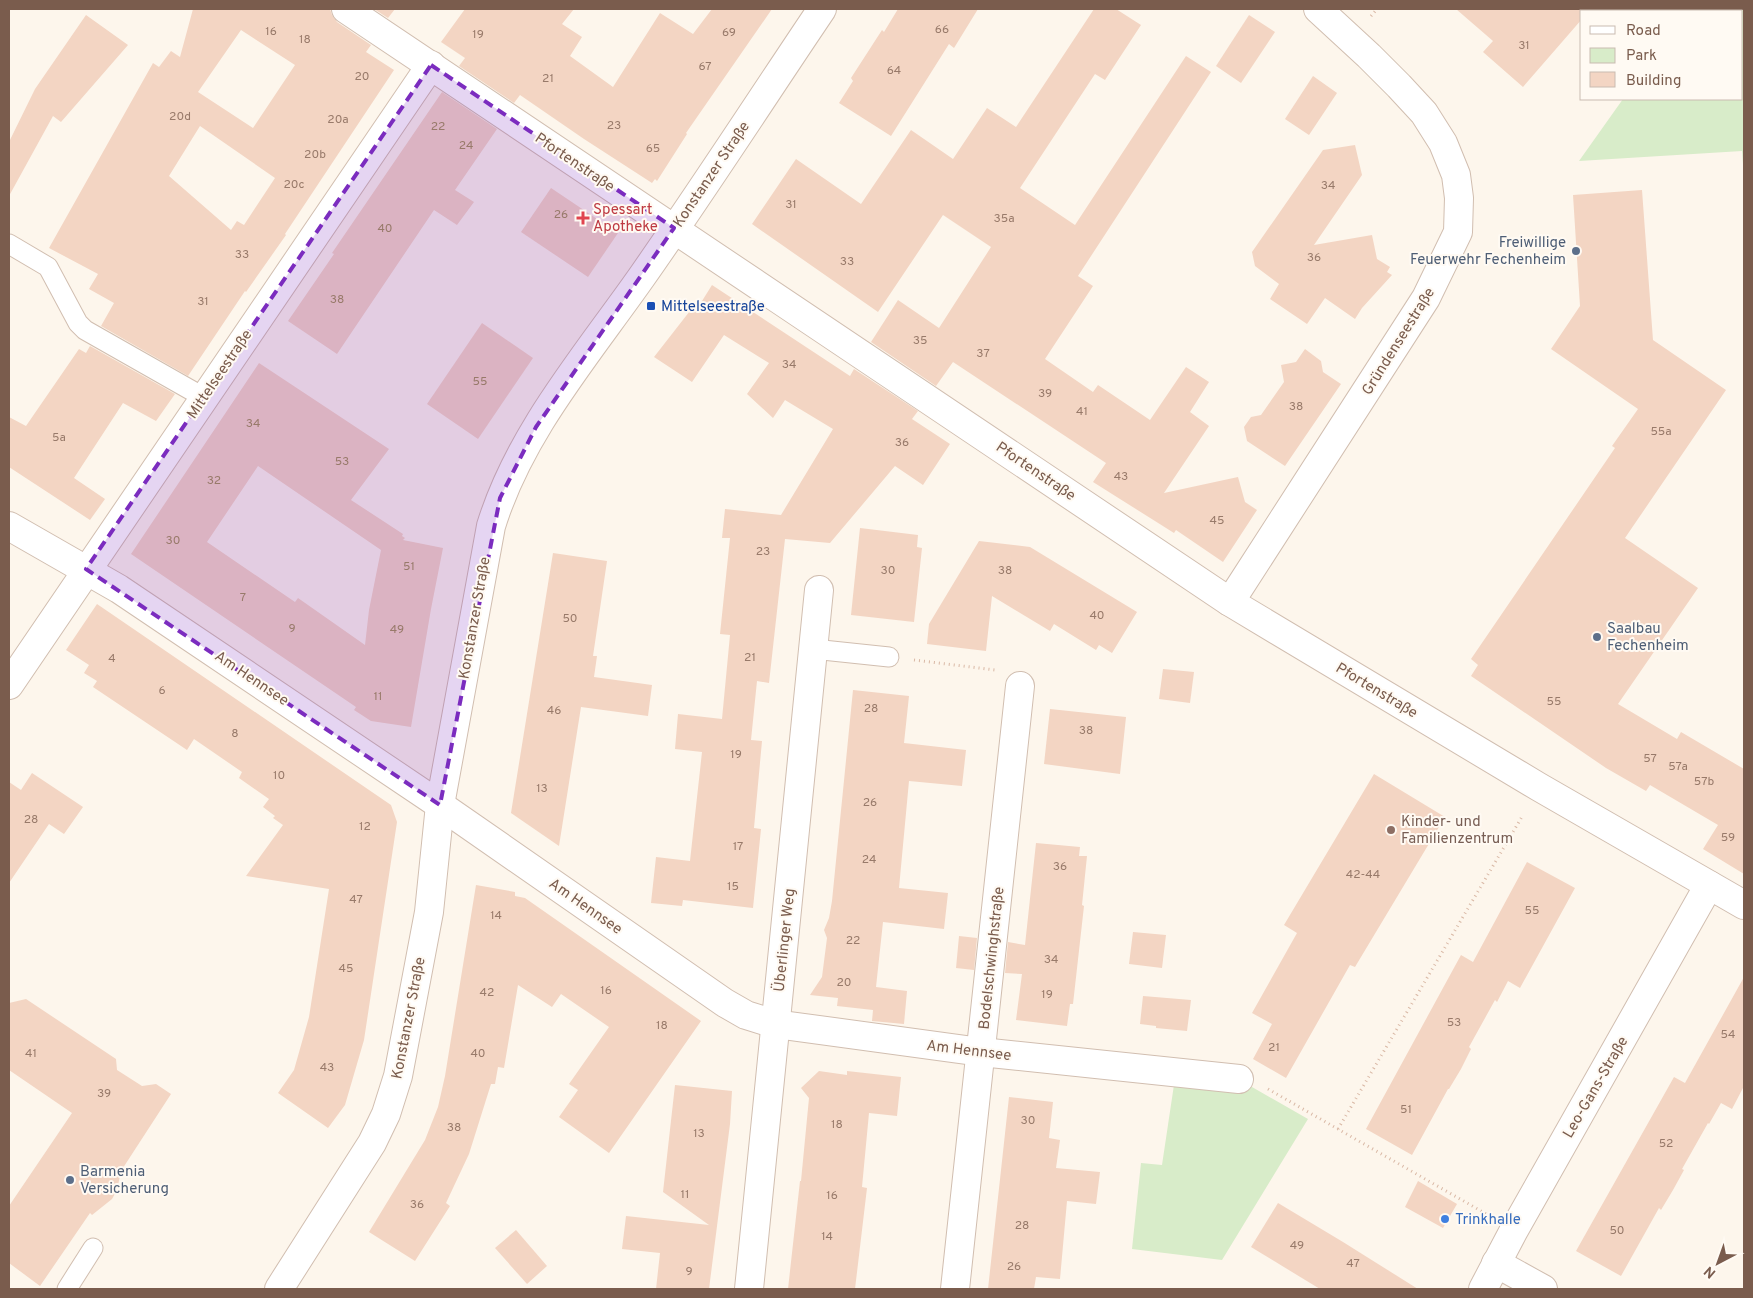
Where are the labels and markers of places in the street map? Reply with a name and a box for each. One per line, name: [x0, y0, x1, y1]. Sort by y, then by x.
place label: Spessart Apotheke: [593, 201, 658, 237]
marker: Spessart Apotheke: [577, 212, 589, 224]
place label: Freiwillige Feuerwehr Fechenheim: [1410, 234, 1566, 270]
marker: Freiwillige Feuerwehr Fechenheim: [1570, 245, 1582, 257]
place label: Mittelseestraße: [661, 298, 765, 317]
marker: Mittelseestraße: [645, 300, 657, 312]
place label: Saalbau Fechenheim: [1607, 620, 1689, 656]
marker: Saalbau Fechenheim: [1591, 631, 1603, 643]
place label: Kinder- und Familienzentrum: [1401, 813, 1513, 849]
marker: Kinder- und Familienzentrum: [1385, 824, 1397, 836]
place label: Barmenia Versicherung: [80, 1163, 169, 1199]
marker: Barmenia Versicherung: [64, 1174, 76, 1186]
place label: Trinkhalle: [1455, 1211, 1521, 1230]
marker: Trinkhalle: [1439, 1213, 1451, 1225]

